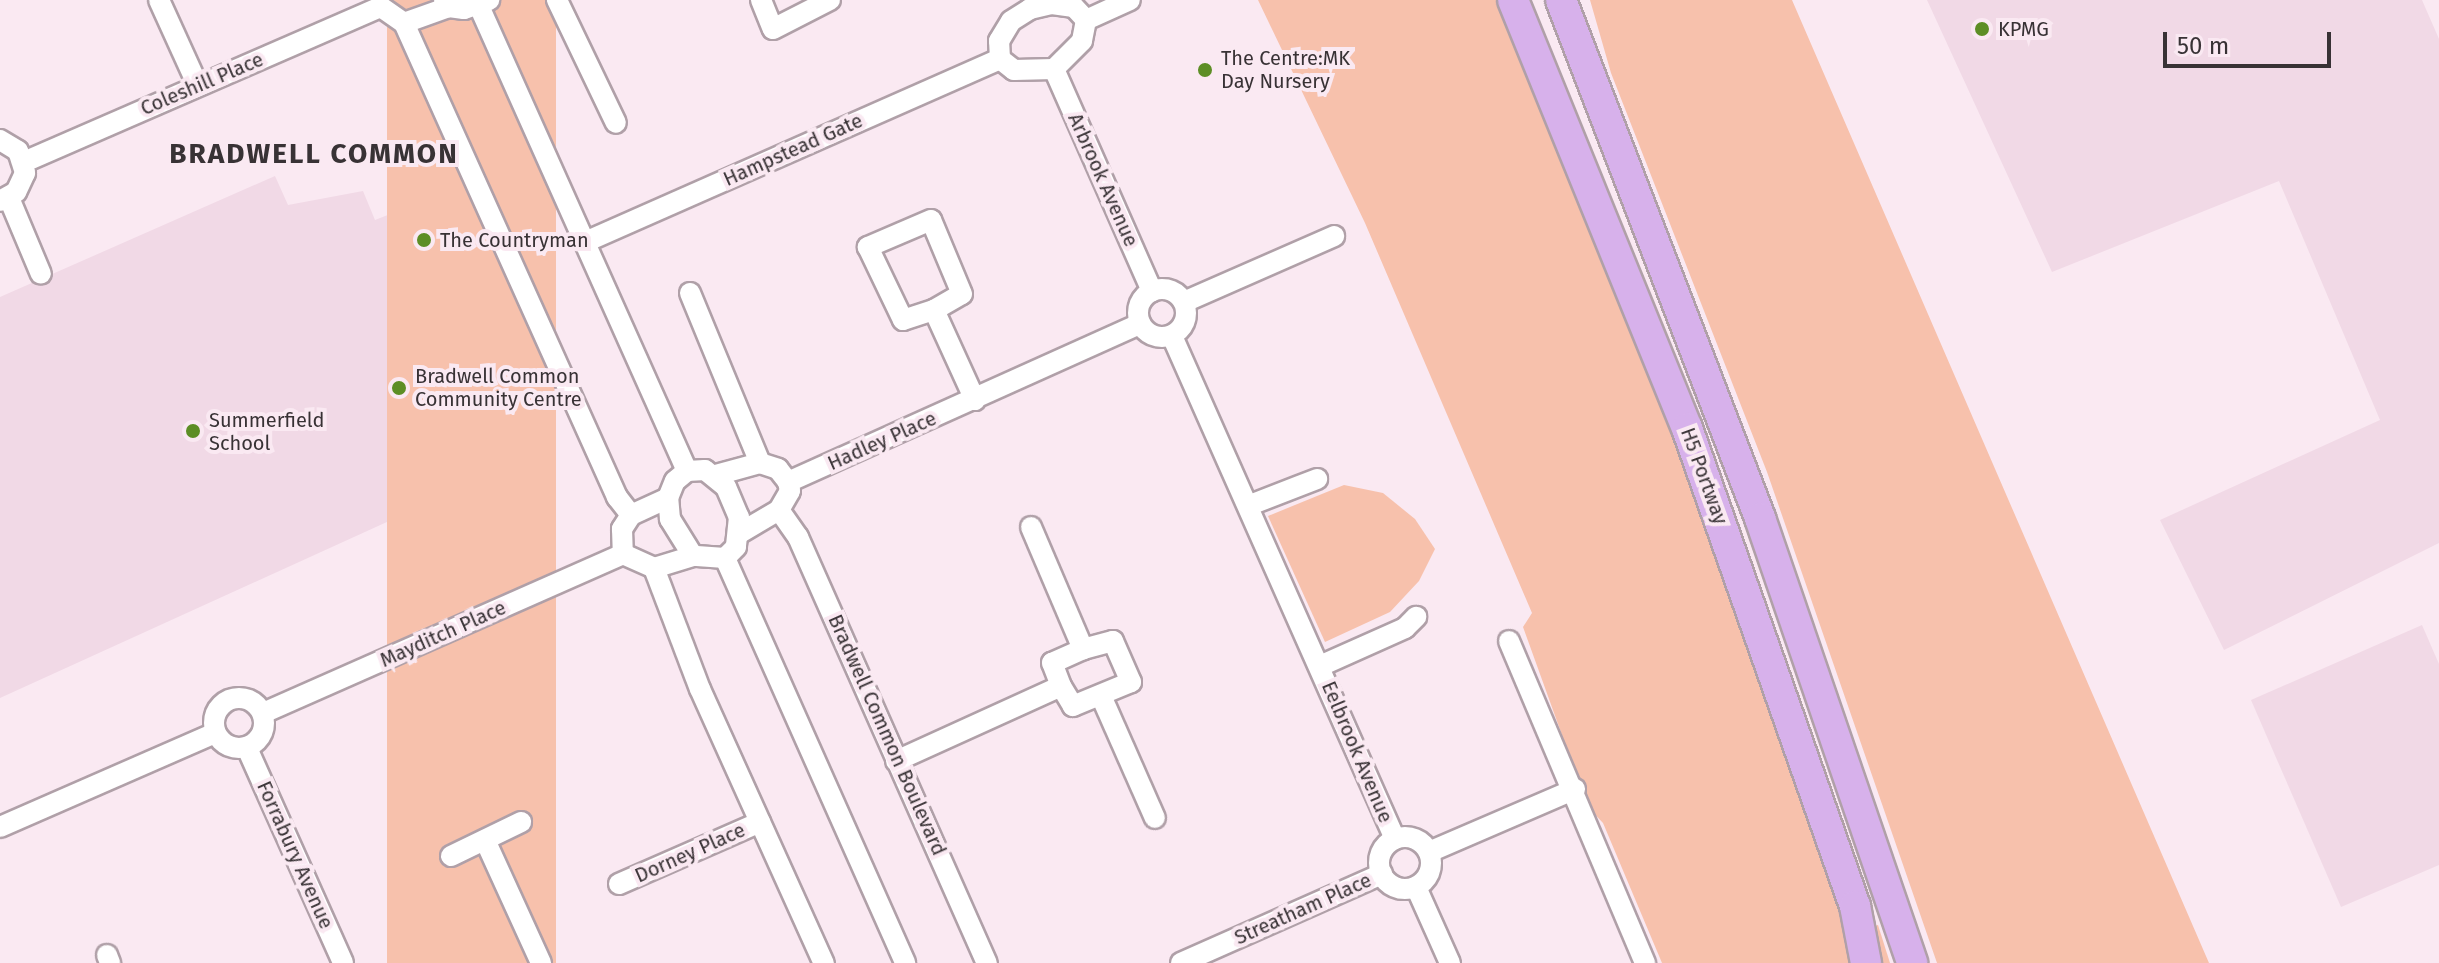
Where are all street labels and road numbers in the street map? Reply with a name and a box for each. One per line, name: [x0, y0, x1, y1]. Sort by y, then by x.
street label: Coleshill Place: [137, 47, 267, 121]
street label: Hampstead Gate: [720, 109, 866, 191]
street label: Arbrook Avenue: [1063, 110, 1143, 250]
street label: Hadley Place: [824, 406, 940, 476]
street label: H5 Portway: [1675, 424, 1733, 528]
street label: Mayditch Place: [376, 596, 510, 672]
street label: Bradwell Common Boulevard: [823, 611, 951, 859]
street label: Eelbrook Avenue: [1316, 678, 1398, 826]
street label: Forrabury Avenue: [252, 777, 338, 933]
street label: Dorney Place: [631, 818, 749, 888]
street label: Streatham Place: [1231, 868, 1375, 950]

